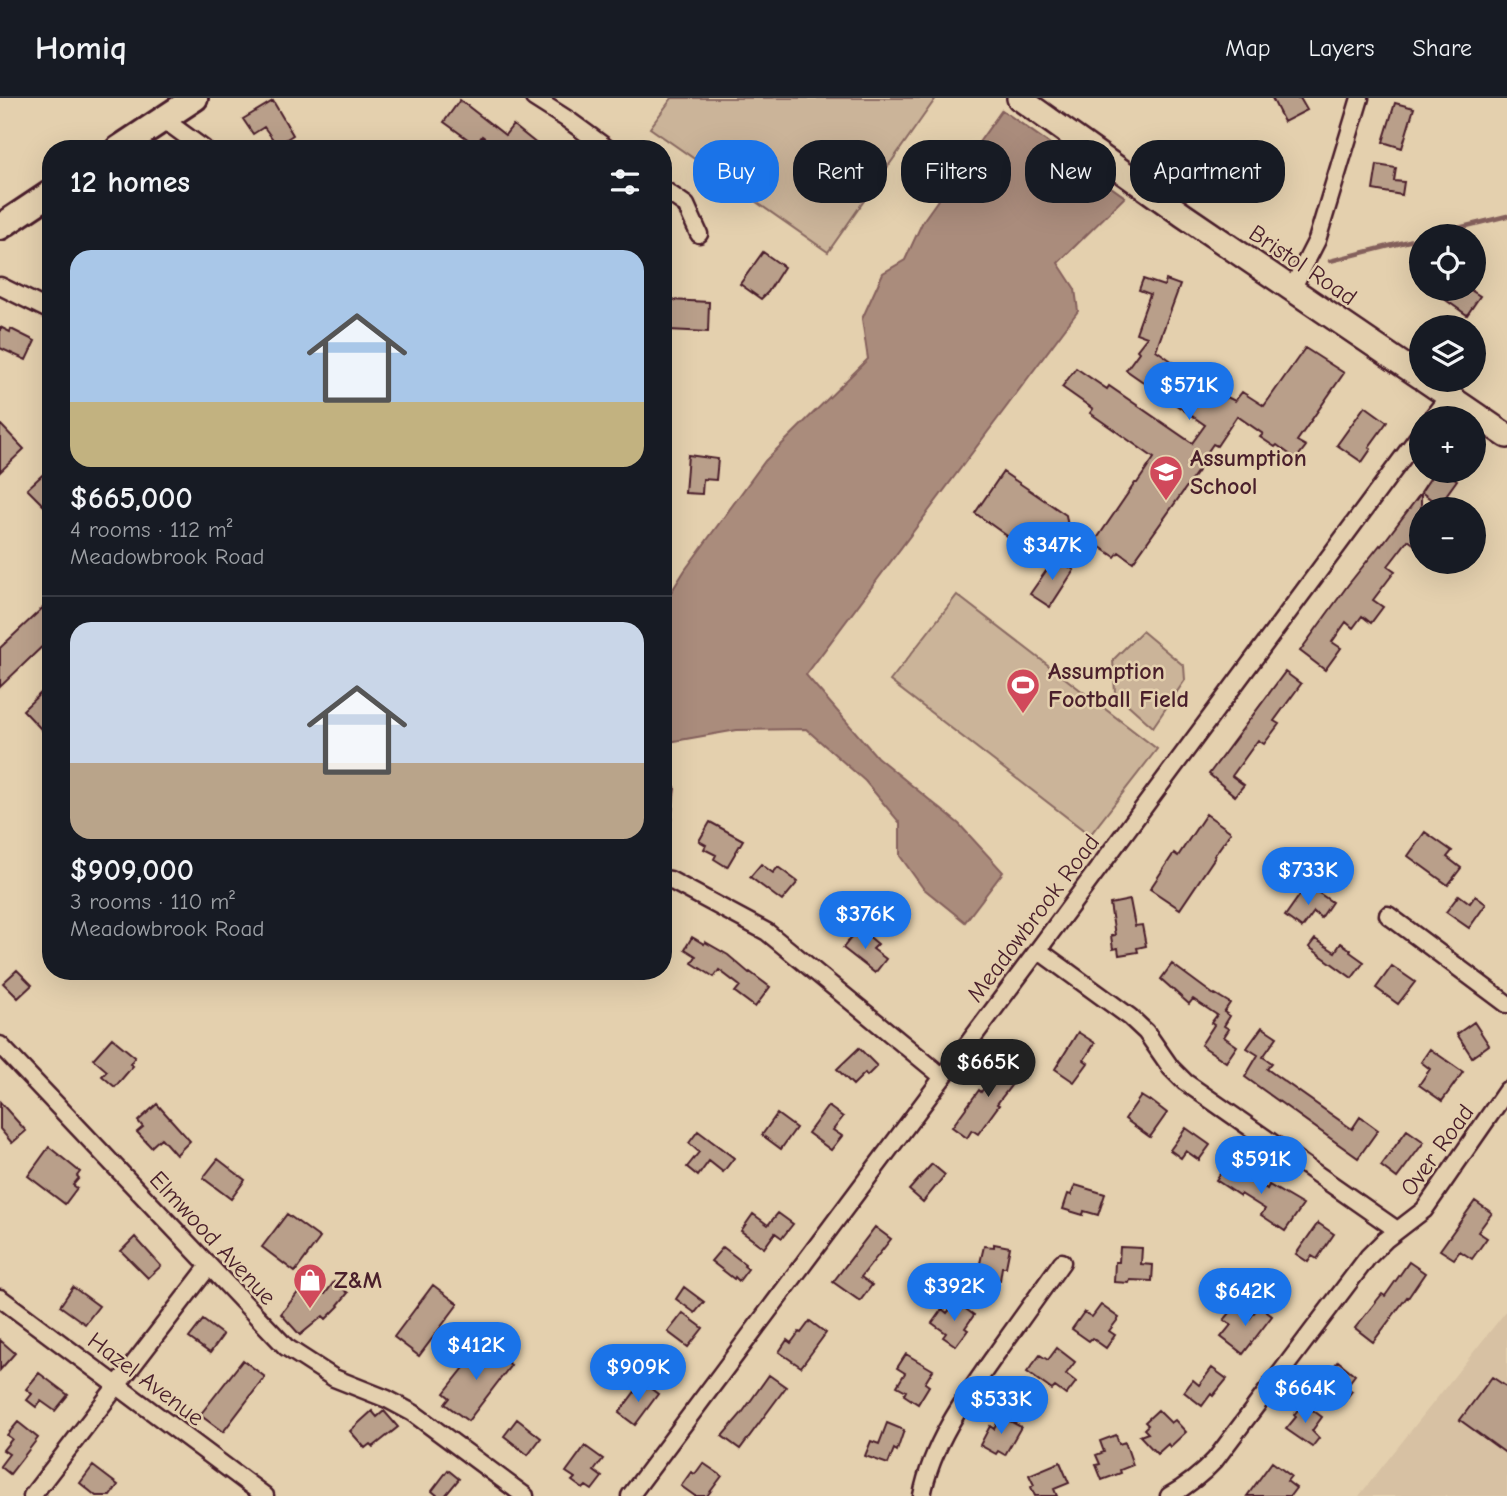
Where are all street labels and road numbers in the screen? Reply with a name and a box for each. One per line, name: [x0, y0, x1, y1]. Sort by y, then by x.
street label: Bristol Road: [1244, 219, 1362, 311]
street label: Meadowbrook Road: [961, 829, 1105, 1007]
street label: Over Road: [1394, 1099, 1480, 1201]
street label: Elmwood Avenue: [144, 1165, 282, 1311]
street label: Hazel Avenue: [82, 1326, 210, 1432]

